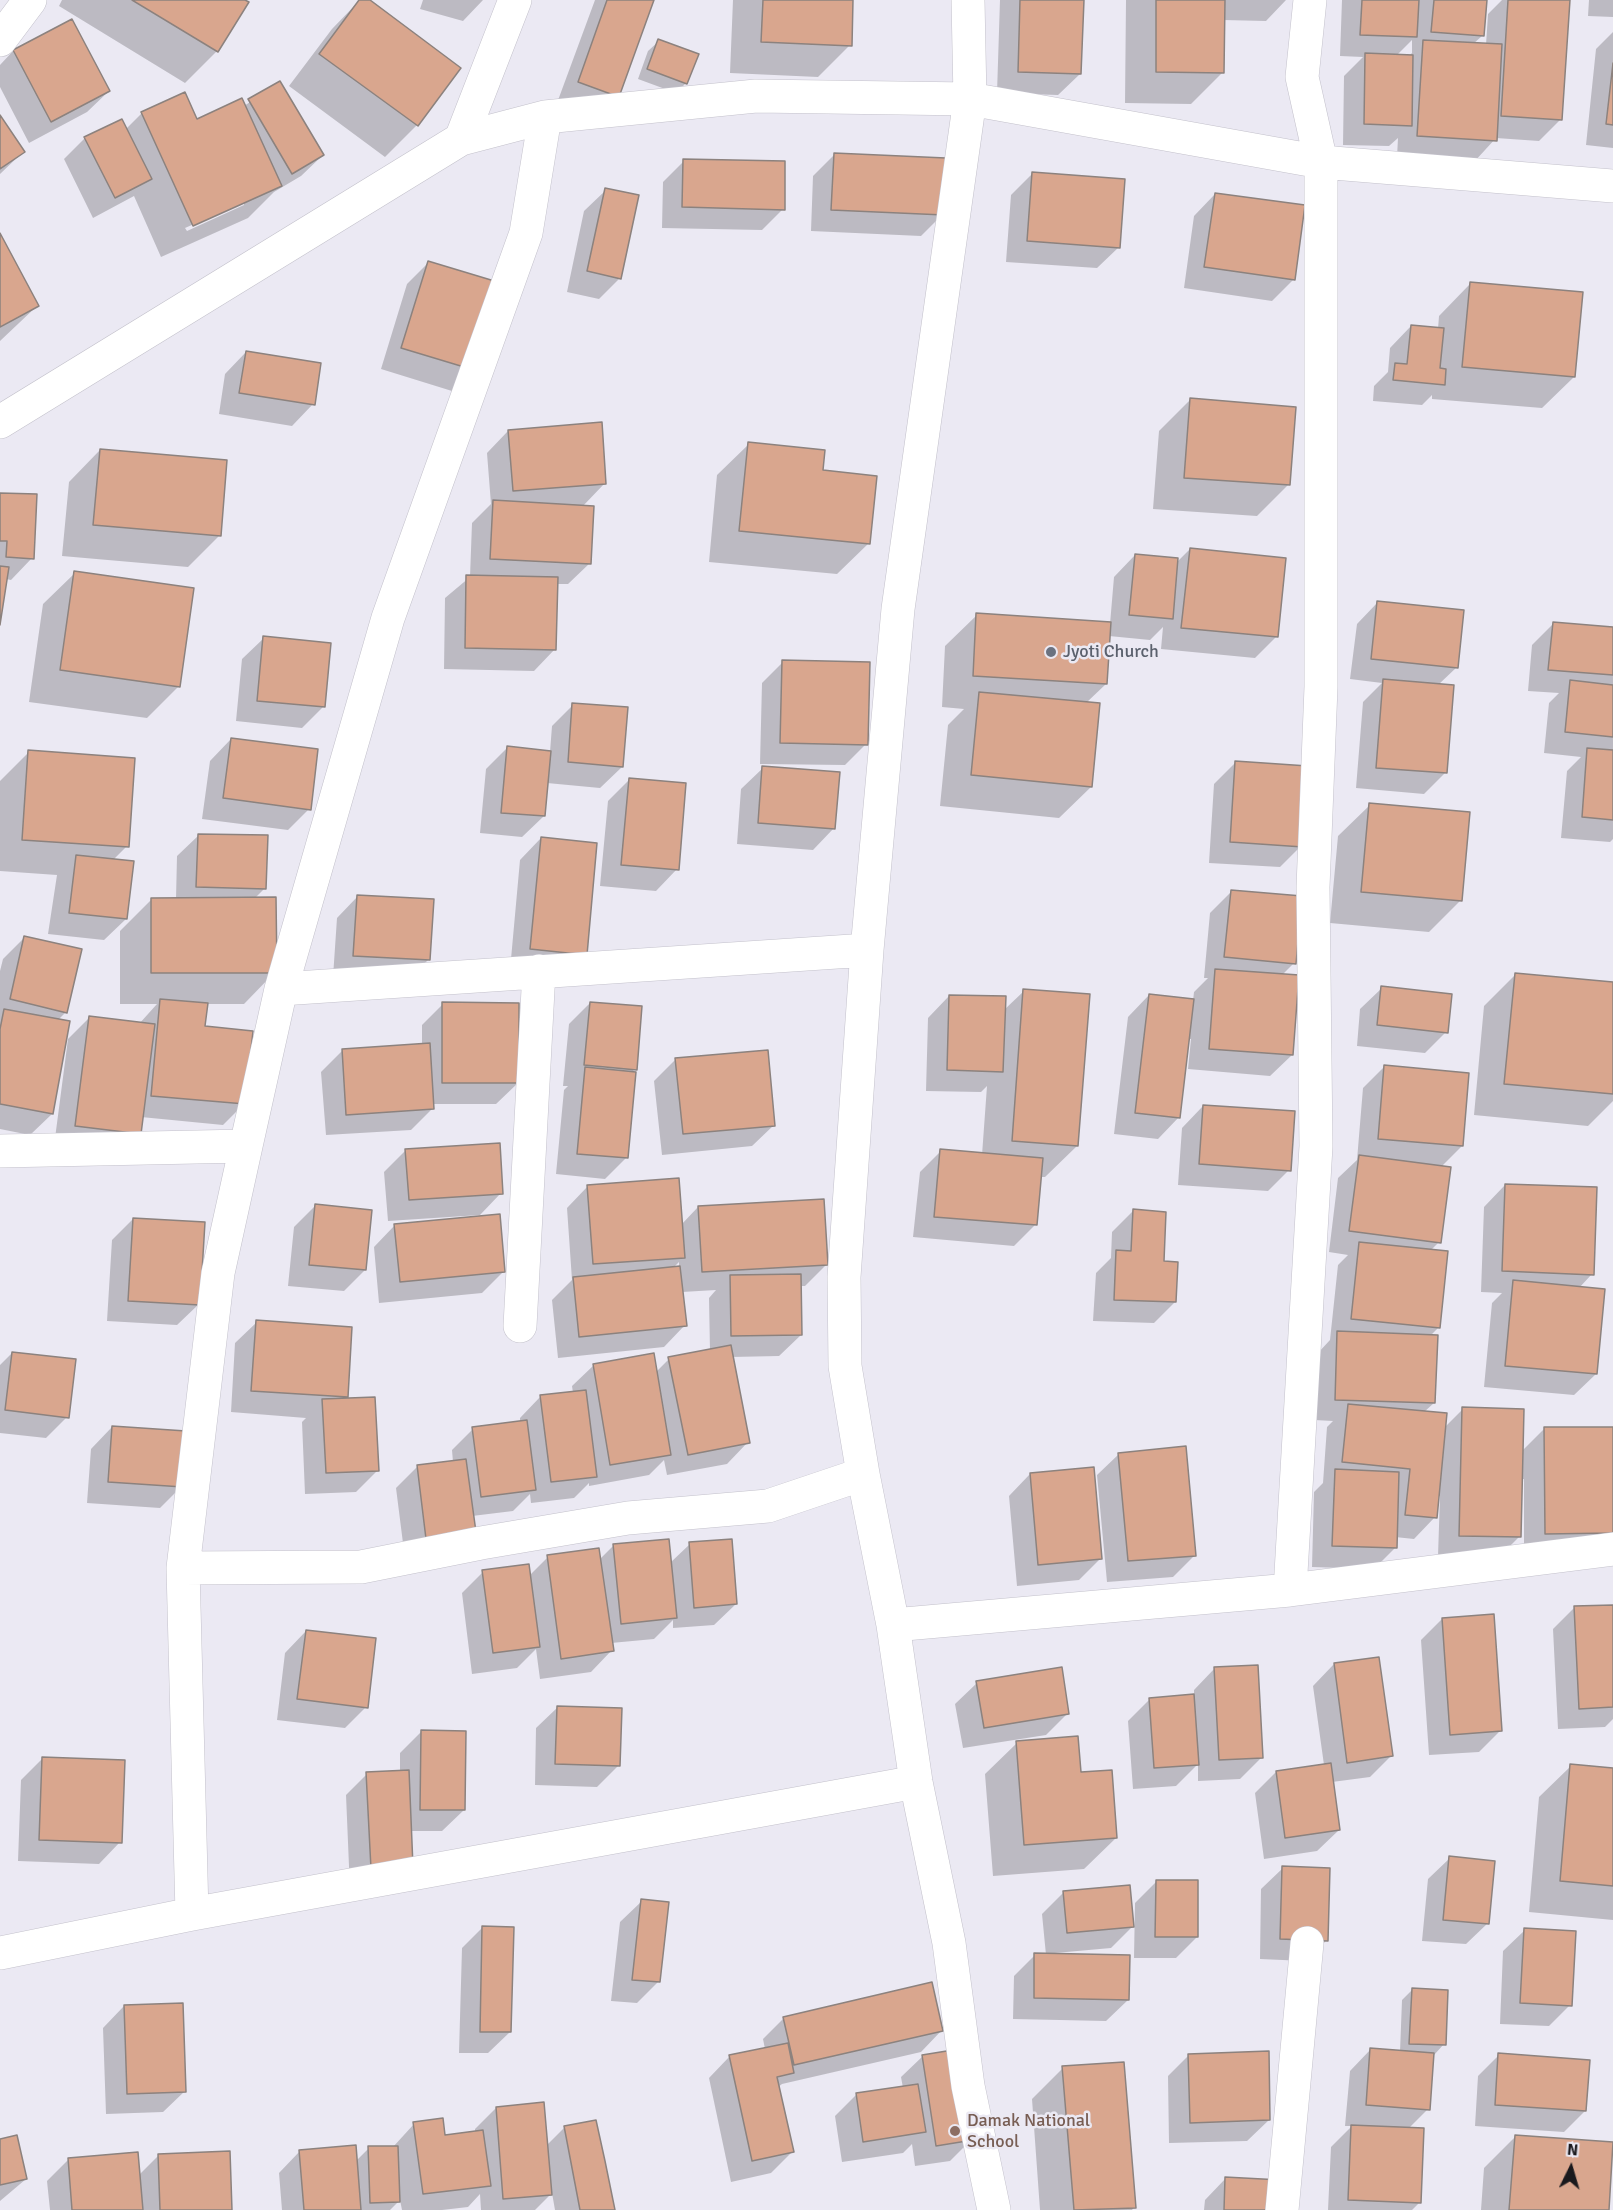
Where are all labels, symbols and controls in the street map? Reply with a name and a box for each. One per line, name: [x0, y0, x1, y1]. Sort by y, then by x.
place label: Jyoti Church: [1063, 641, 1159, 663]
marker: Jyoti Church: [1044, 645, 1058, 659]
place label: Damak National School: [967, 2110, 1090, 2152]
marker: Damak National School: [948, 2124, 962, 2138]
north arrow: [1541, 2138, 1601, 2198]
text: N: [1566, 2140, 1579, 2161]

